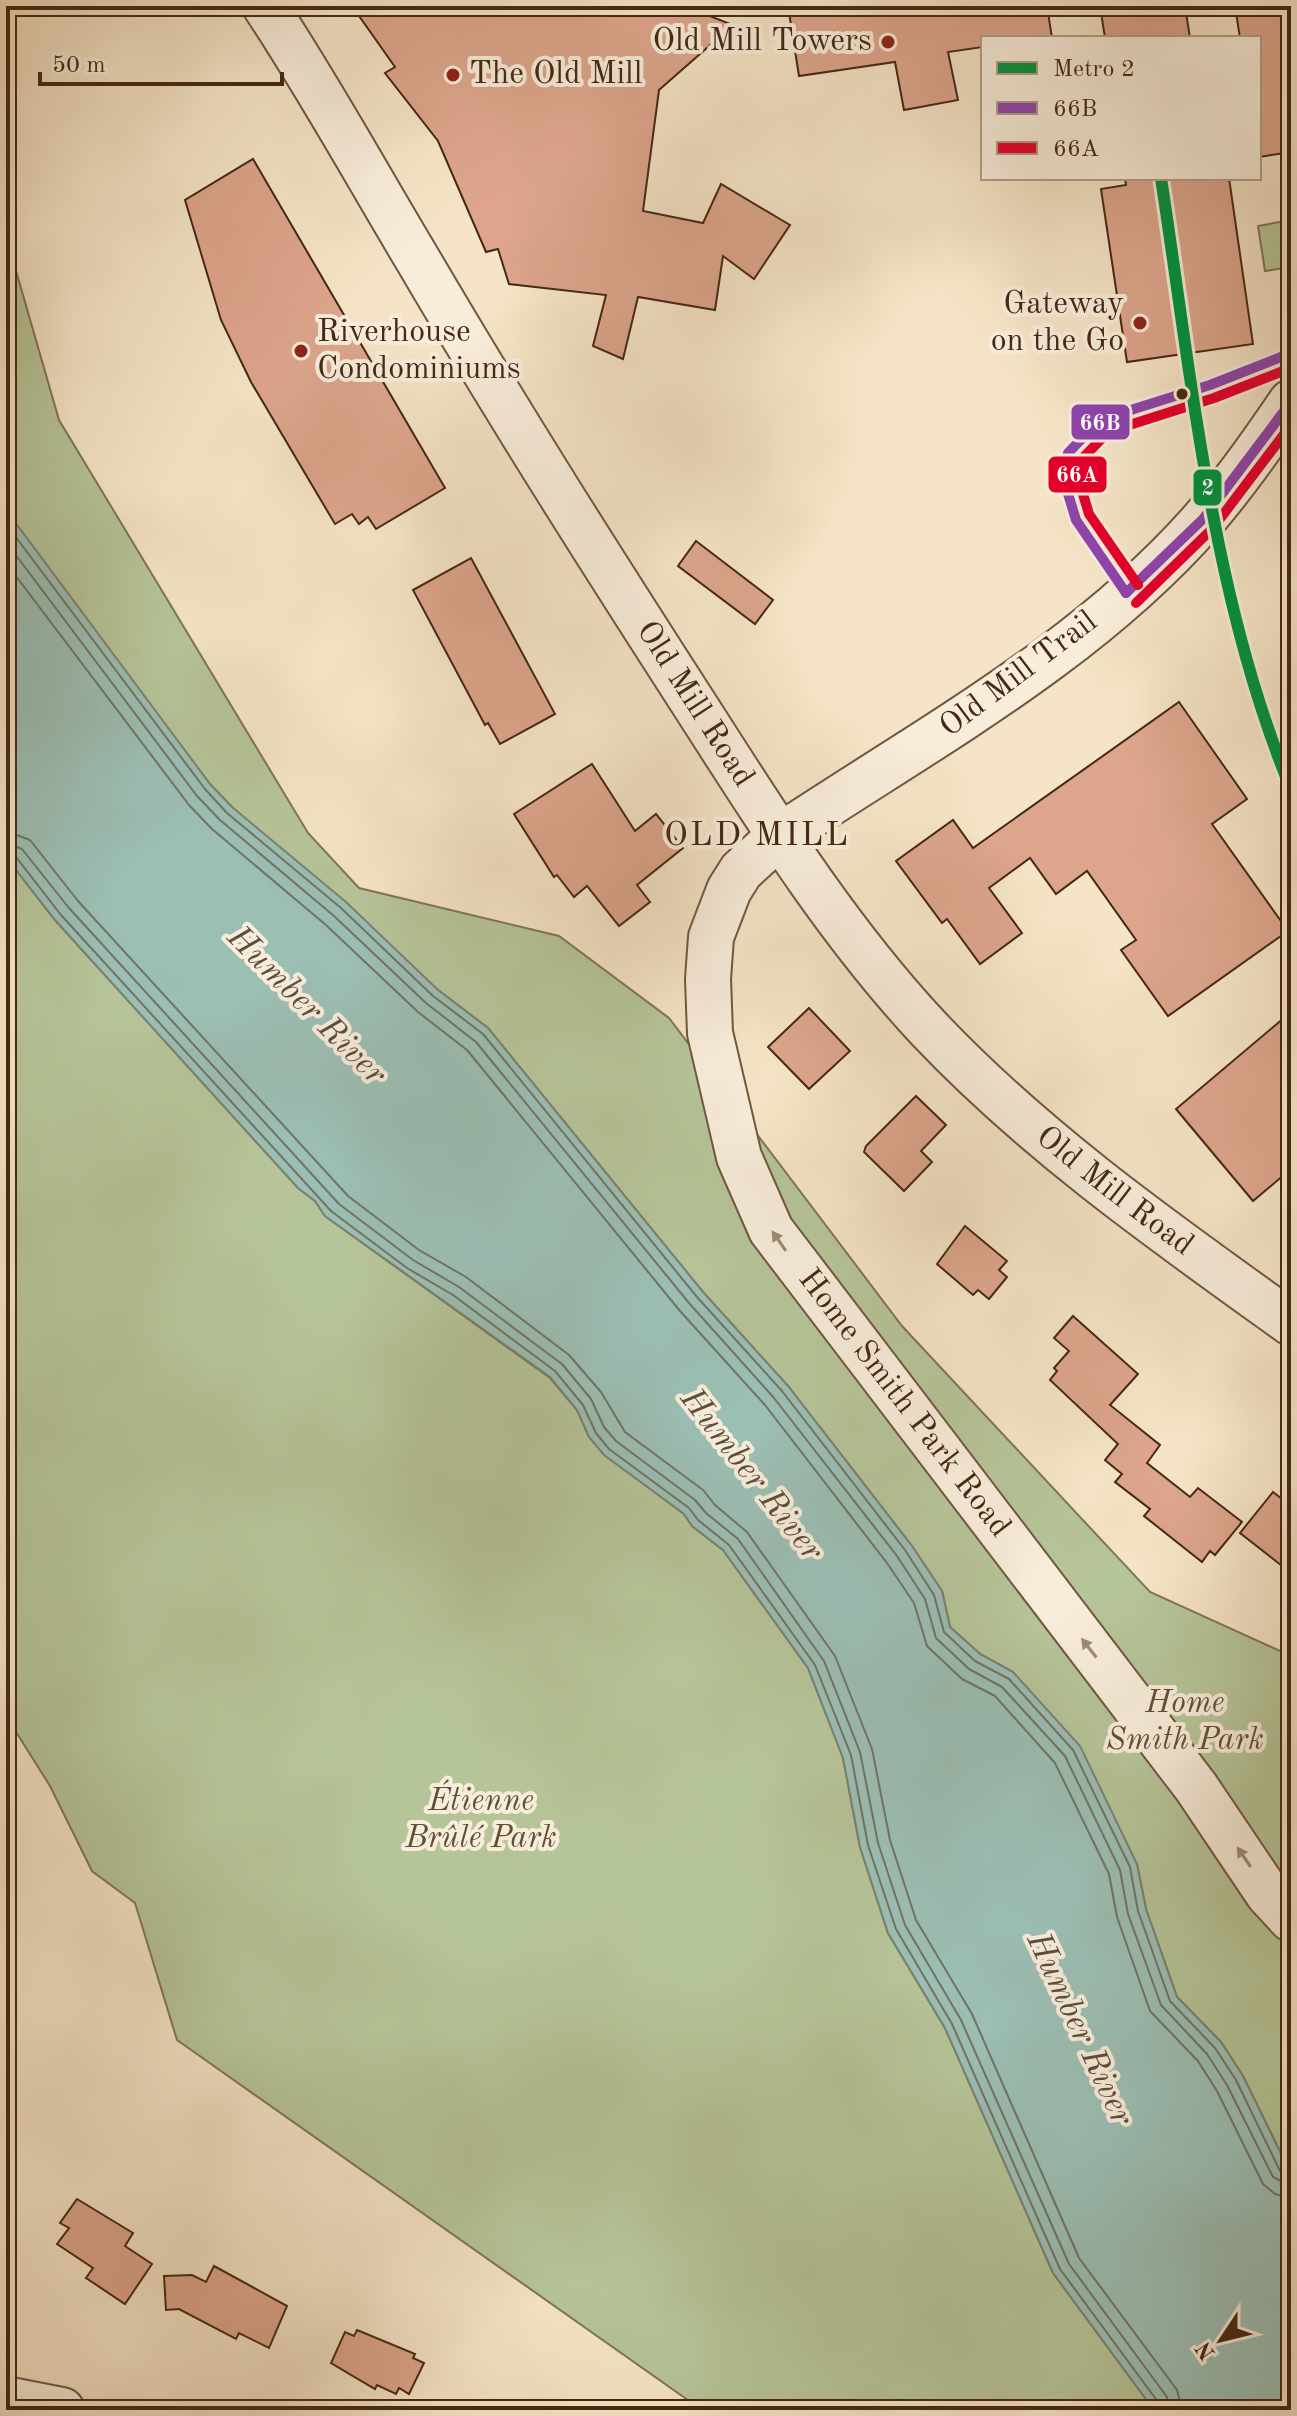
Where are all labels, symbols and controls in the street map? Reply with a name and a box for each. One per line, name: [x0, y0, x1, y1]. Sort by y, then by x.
place label: Old Mill Towers: [653, 26, 872, 58]
marker: Old Mill Towers: [879, 33, 897, 51]
scale bar: [40, 36, 282, 86]
legend: [981, 36, 1261, 180]
text: 50 m: [52, 54, 106, 78]
text: Metro 2: [1053, 58, 1135, 82]
place label: The Old Mill: [469, 59, 642, 91]
marker: The Old Mill: [444, 66, 462, 84]
text: 66B: [1053, 98, 1097, 122]
text: 66A: [1053, 138, 1099, 162]
place label: Gateway on the Go: [991, 289, 1124, 358]
marker: Gateway on the Go: [1131, 314, 1149, 332]
place label: Riverhouse Condominiums: [317, 317, 521, 386]
marker: Riverhouse Condominiums: [292, 342, 310, 360]
unlabelled marker: [1174, 386, 1190, 402]
line badge: 66B: [1070, 403, 1131, 441]
text: 66B: [1079, 413, 1121, 435]
line badge: 66A: [1047, 455, 1108, 494]
text: 66A: [1056, 465, 1098, 487]
line badge: 2: [1192, 468, 1223, 507]
text: 2: [1202, 478, 1214, 500]
street label: Old Mill Trail: [935, 606, 1103, 744]
street label: Old Mill Road: [630, 616, 759, 793]
district label: OLD MILL: [664, 819, 850, 853]
water label: Humber River: [219, 919, 393, 1093]
street label: Old Mill Road: [1029, 1121, 1199, 1263]
one-way arrow: [772, 1231, 787, 1252]
street label: Home Smith Park Road: [791, 1264, 1016, 1544]
water label: Humber River: [673, 1381, 830, 1569]
one-way arrow: [1082, 1638, 1098, 1659]
park label: Home Smith Park: [1106, 1688, 1264, 1757]
park label: Étienne Brûlé Park: [404, 1779, 557, 1855]
one-way arrow: [1237, 1847, 1252, 1868]
water label: Humber River: [1019, 1926, 1139, 2132]
north arrow: [1181, 2300, 1261, 2380]
text: N: [1192, 2337, 1220, 2364]

